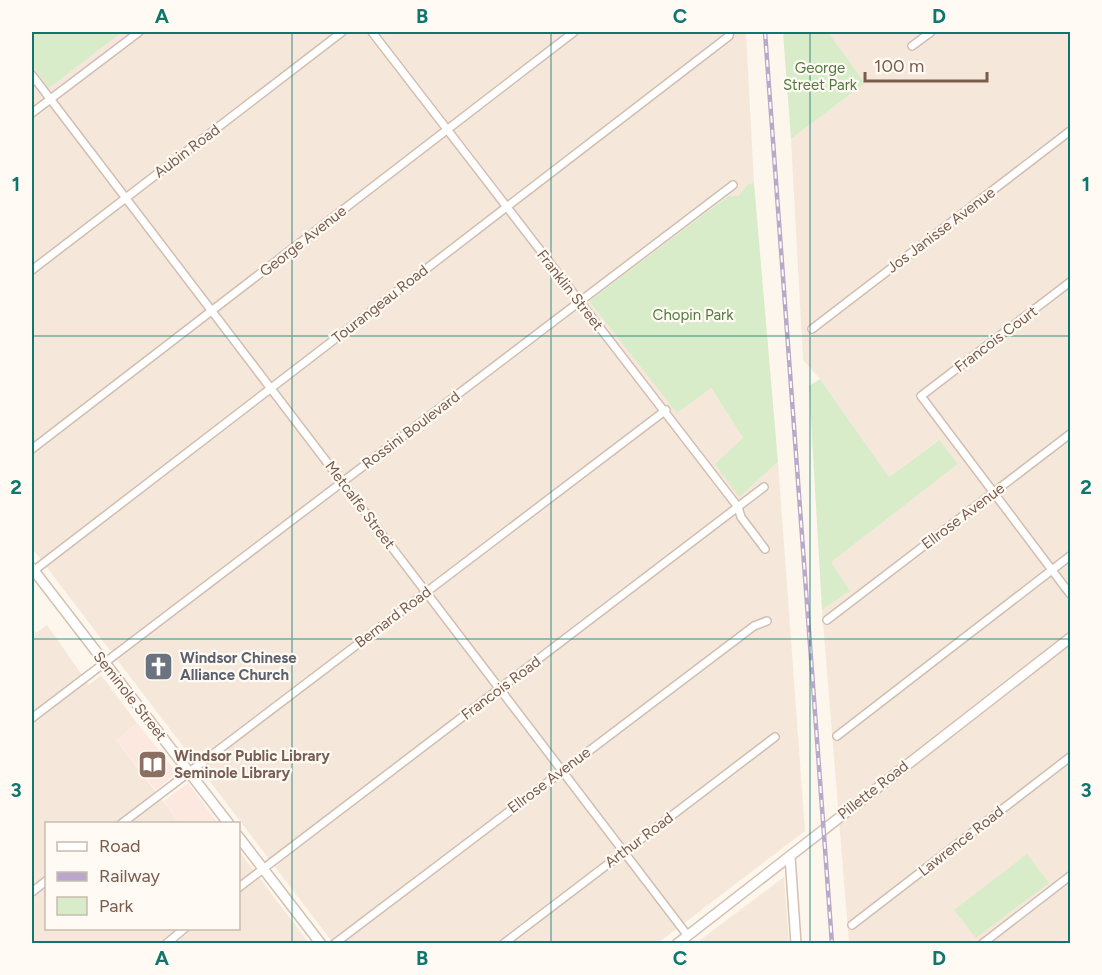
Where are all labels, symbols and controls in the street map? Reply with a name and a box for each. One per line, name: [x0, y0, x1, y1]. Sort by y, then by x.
text: A: [155, 4, 170, 28]
text: B: [416, 4, 428, 28]
text: C: [673, 4, 687, 28]
text: D: [932, 4, 946, 28]
scale bar: [865, 45, 986, 83]
text: 100 m: [874, 55, 924, 77]
park label: George Street Park: [783, 59, 858, 94]
street label: Aubin Road: [151, 121, 223, 181]
text: 1: [12, 172, 20, 196]
text: 1: [1082, 172, 1090, 196]
street label: Jos Janisse Avenue: [883, 183, 999, 277]
street label: George Avenue: [256, 202, 350, 280]
street label: Franklin Street: [533, 246, 607, 334]
street label: Tourangeau Road: [328, 261, 432, 347]
street label: Francois Court: [951, 302, 1041, 376]
park label: Chopin Park: [653, 306, 734, 324]
street label: Rossini Boulevard: [359, 387, 463, 473]
street label: Metcalfe Street: [321, 458, 399, 553]
text: 2: [10, 475, 22, 499]
text: 2: [1080, 475, 1092, 499]
street label: Ellrose Avenue: [918, 479, 1008, 553]
street label: Bernard Road: [351, 583, 435, 651]
street label: Seminole Street: [90, 648, 171, 744]
place label: Windsor Chinese Alliance Church: [180, 649, 297, 684]
church icon: Windsor Chinese Alliance Church: [143, 651, 175, 683]
street label: Francois Road: [458, 652, 544, 724]
street label: Ellrose Avenue: [504, 743, 594, 817]
place label: Windsor Public Library Seminole Library: [174, 747, 330, 782]
library icon: Windsor Public Library Seminole Library: [137, 749, 169, 781]
street label: Pillette Road: [834, 757, 912, 823]
text: 3: [10, 778, 22, 802]
text: 3: [1080, 778, 1092, 802]
street label: Lawrence Road: [915, 802, 1007, 880]
street label: Arthur Road: [601, 808, 677, 872]
legend: [45, 822, 240, 930]
text: Road: [99, 835, 140, 857]
text: Railway: [99, 865, 161, 887]
text: Park: [99, 895, 134, 917]
text: A: [155, 946, 170, 970]
text: B: [416, 946, 428, 970]
text: C: [673, 946, 687, 970]
text: D: [932, 946, 946, 970]

